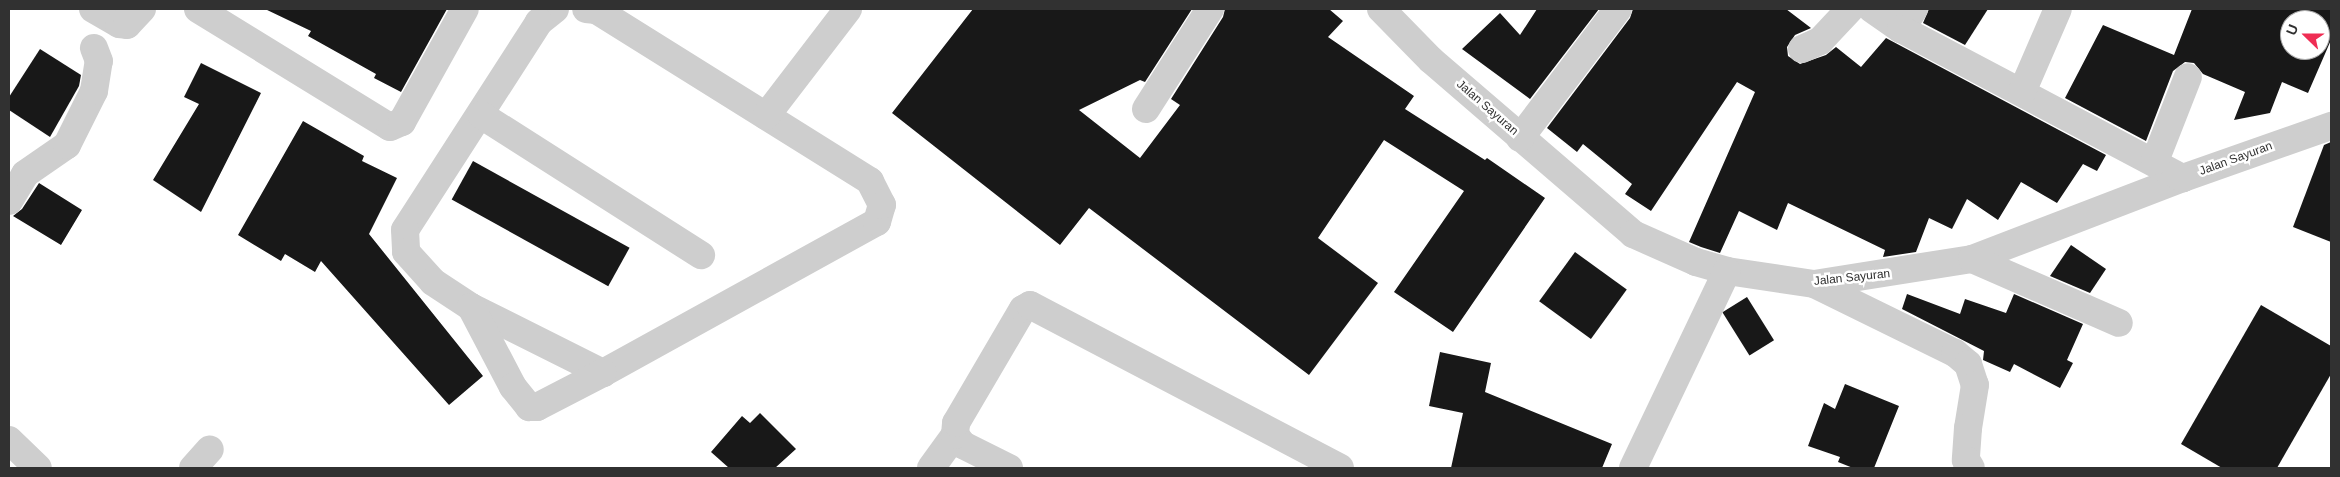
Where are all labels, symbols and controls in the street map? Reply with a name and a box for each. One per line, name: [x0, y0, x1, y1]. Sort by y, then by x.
north arrow: [2280, 10, 2330, 60]
text: U: [2283, 22, 2301, 37]
street label: Jalan Sayuran: [1453, 77, 1521, 139]
street label: Jalan Sayuran: [2197, 139, 2275, 179]
street label: Jalan Sayuran: [1813, 267, 1891, 289]

